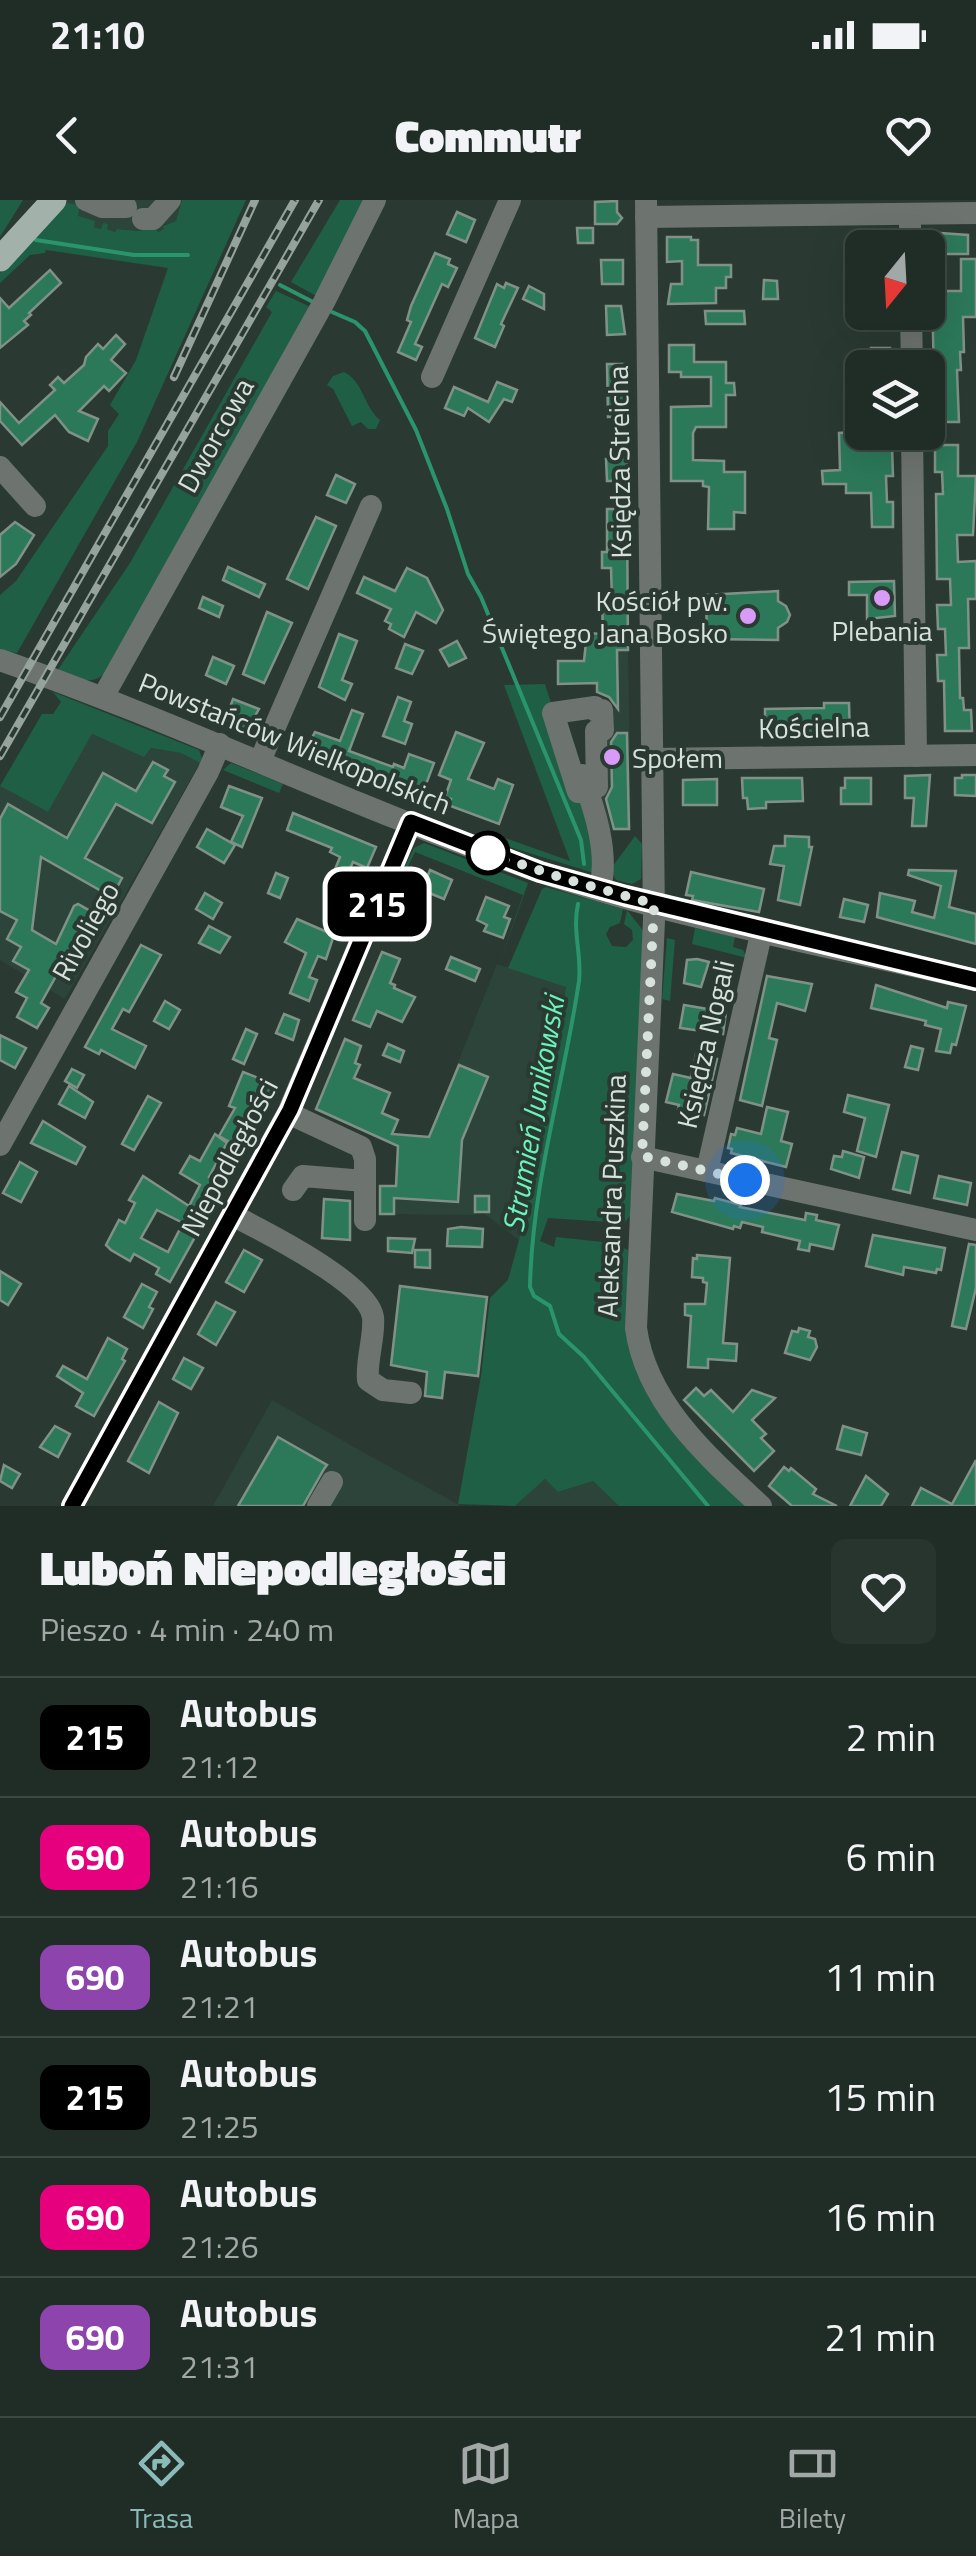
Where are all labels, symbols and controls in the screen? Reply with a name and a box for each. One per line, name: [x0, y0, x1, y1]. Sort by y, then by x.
text: 21:10: [50, 6, 145, 64]
text: Commutr: [395, 101, 581, 169]
icon: back: [40, 108, 95, 163]
icon: heart: [881, 108, 936, 163]
north arrow: [845, 230, 945, 330]
map controls: [845, 230, 945, 450]
button: layers: [845, 350, 945, 450]
street label: Księdza Streicha: [596, 365, 642, 559]
street label: Dworcowa: [166, 370, 264, 500]
place label: Kościół pw. Świętego Jana Bosko: [482, 579, 728, 654]
marker: Plebania: [871, 587, 893, 609]
marker: Kościół pw. Świętego Jana Bosko: [737, 605, 759, 627]
place label: Plebania: [831, 609, 933, 652]
street label: Powstańców Wielkopolskich: [132, 661, 458, 825]
street label: Kościelna: [758, 705, 870, 749]
place label: Społem: [632, 736, 723, 779]
marker: Społem: [601, 746, 623, 768]
unlabelled marker: [467, 832, 509, 874]
line badge: 215: [320, 872, 434, 936]
street label: Rivoliego: [40, 874, 130, 988]
text: 215: [348, 877, 406, 931]
street label: Księdza Nogali: [665, 956, 745, 1132]
water label: Strumień Junikowski: [490, 988, 577, 1236]
street label: Niepodległości: [169, 1070, 289, 1244]
street label: Aleksandra Puszkina: [585, 1074, 637, 1318]
your location: [720, 1155, 770, 1205]
text: Luboń Niepodległości: [40, 1531, 506, 1604]
button: heart: [831, 1539, 936, 1644]
text: Pieszo · 4 min · 240 m: [40, 1605, 334, 1653]
text: Autobus: [180, 1684, 318, 1742]
text: 2 min: [846, 1708, 936, 1766]
text: 215: [66, 1710, 124, 1764]
text: 21:12: [180, 1742, 259, 1790]
text: Autobus: [180, 1804, 318, 1862]
text: 6 min: [846, 1828, 936, 1886]
text: 690: [66, 1830, 124, 1884]
text: 21:16: [180, 1862, 259, 1910]
text: Autobus: [180, 1924, 318, 1982]
text: 11 min: [825, 1948, 936, 2006]
text: 690: [66, 1950, 124, 2004]
text: 21:21: [180, 1982, 259, 2030]
text: Autobus: [180, 2044, 318, 2102]
text: 15 min: [825, 2068, 936, 2126]
text: 215: [66, 2070, 124, 2124]
text: 21:25: [180, 2102, 259, 2150]
text: Autobus: [180, 2164, 318, 2222]
text: 16 min: [825, 2188, 936, 2246]
text: 690: [66, 2190, 124, 2244]
text: 21:26: [180, 2222, 259, 2270]
text: Autobus: [180, 2284, 318, 2342]
text: 21 min: [825, 2308, 936, 2366]
text: 690: [66, 2310, 124, 2364]
text: 21:31: [180, 2342, 259, 2390]
tab: Trasa: [130, 2436, 193, 2539]
tab: Mapa: [453, 2436, 519, 2539]
tab: Bilety: [779, 2436, 846, 2539]

